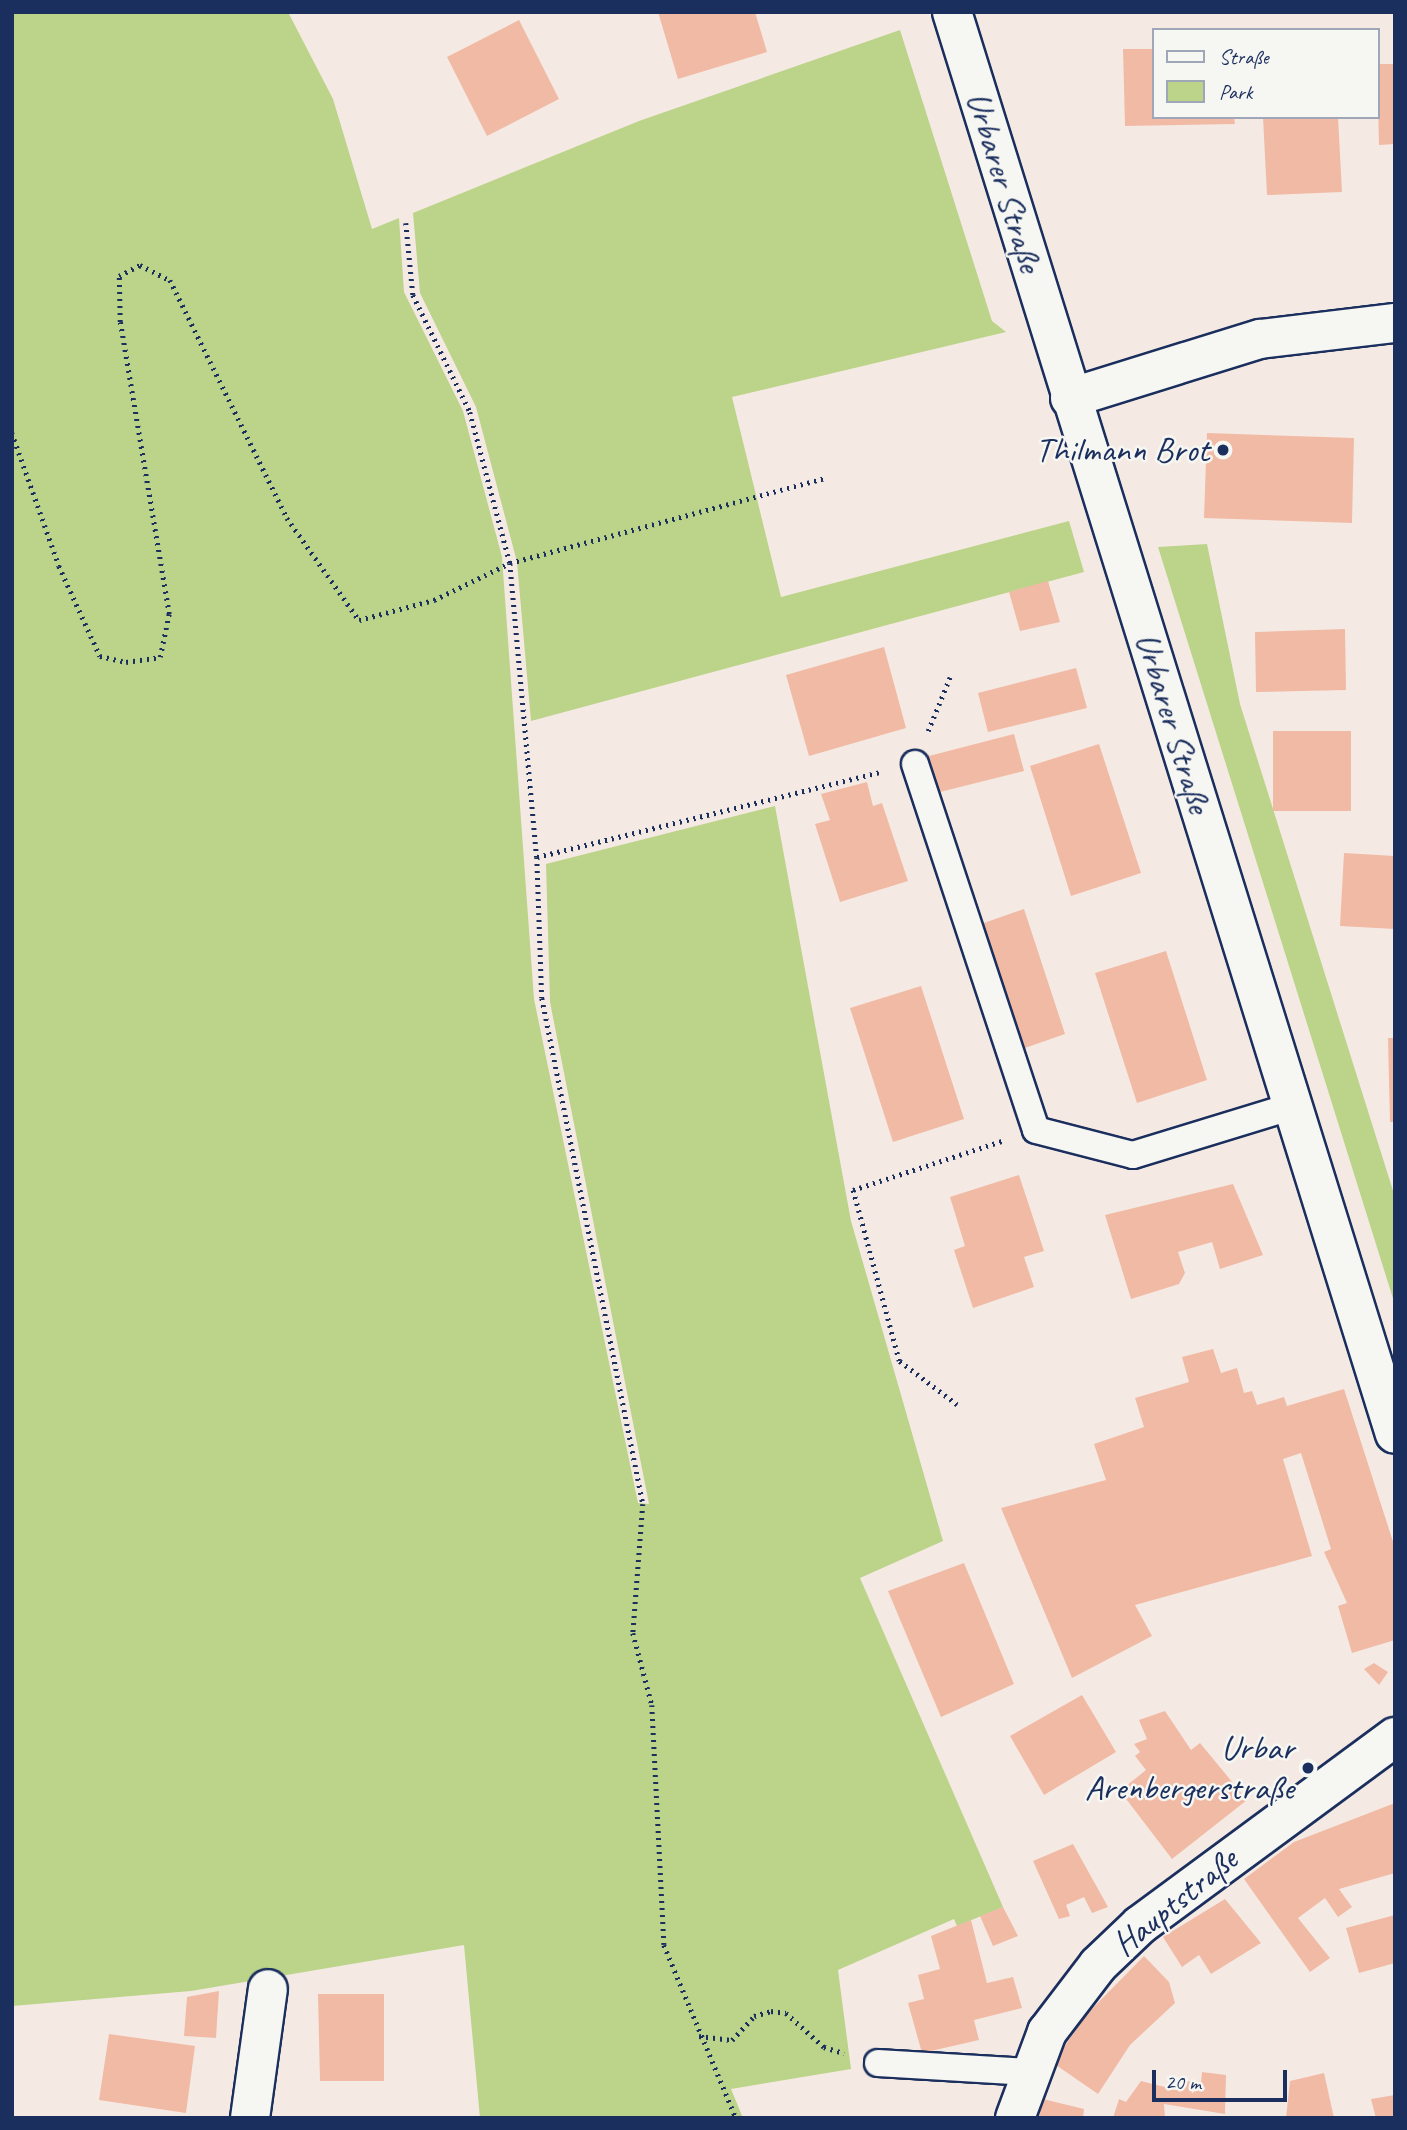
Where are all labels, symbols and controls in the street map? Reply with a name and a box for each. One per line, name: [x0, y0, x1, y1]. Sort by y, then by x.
legend: [1152, 28, 1379, 119]
text: Straße: [1219, 44, 1269, 70]
text: Park: [1219, 79, 1252, 105]
street label: Urbarer Straße: [956, 86, 1052, 278]
place label: Thilmann Brot: [1035, 429, 1209, 471]
marker: Thilmann Brot: [1215, 442, 1231, 458]
street label: Urbarer Straße: [1125, 627, 1221, 819]
place label: Urbar Arenbergerstraße: [1085, 1727, 1294, 1809]
marker: Urbar Arenbergerstraße: [1300, 1760, 1316, 1776]
street label: Hauptstraße: [1104, 1839, 1246, 1965]
scale bar: [1155, 2056, 1290, 2100]
text: 20 m: [1165, 2069, 1201, 2095]

